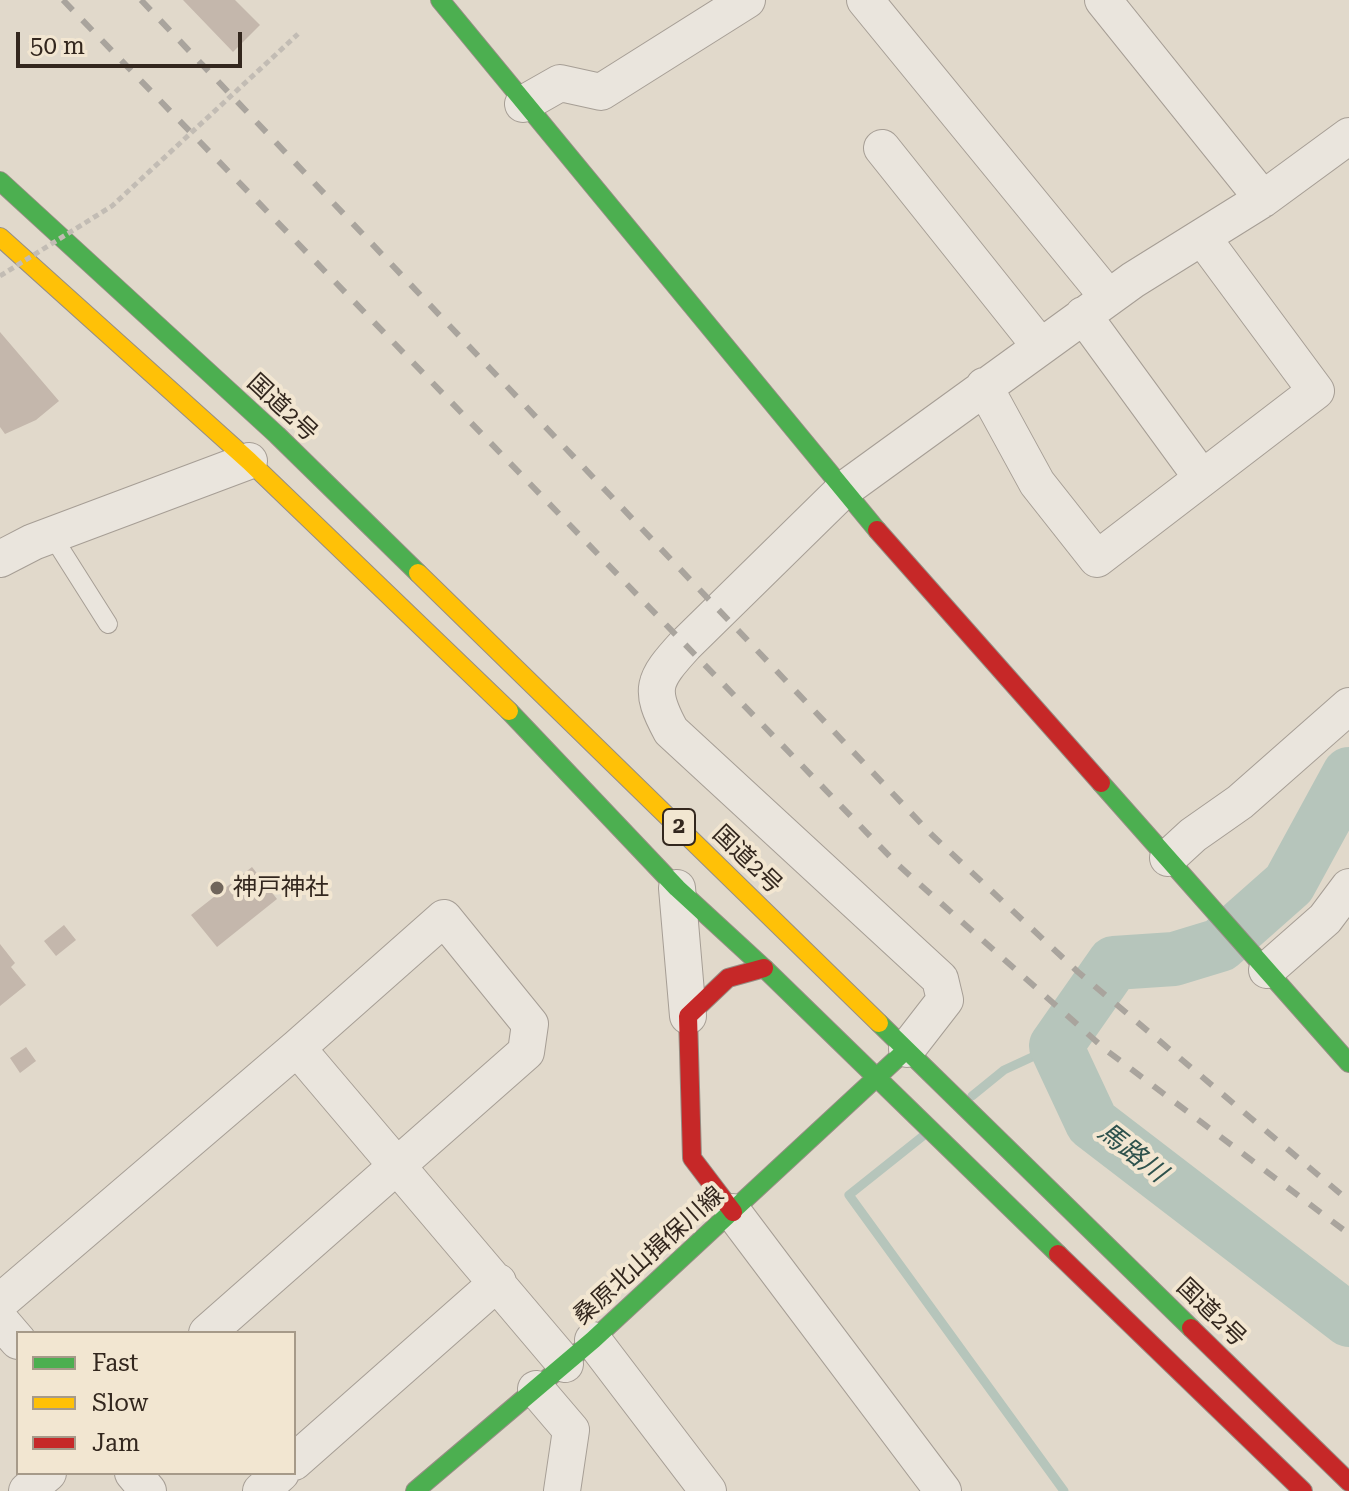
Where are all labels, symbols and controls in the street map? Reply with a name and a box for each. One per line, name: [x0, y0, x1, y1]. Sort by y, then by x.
scale bar: [20, 16, 246, 66]
text: 50 m: [30, 32, 85, 60]
street label: 国道2号: [241, 368, 323, 448]
road number: 2: [663, 809, 695, 845]
street label: 国道2号: [706, 820, 788, 900]
place label: 神戸神社: [233, 874, 329, 902]
marker: 神戸神社: [208, 879, 226, 897]
water label: 馬路川: [1092, 1117, 1172, 1189]
street label: 桑原北山揖保川線: [568, 1181, 730, 1331]
street label: 国道2号: [1170, 1273, 1252, 1353]
legend: [16, 1331, 296, 1475]
text: Fast: [92, 1349, 139, 1377]
text: Slow: [92, 1389, 148, 1417]
text: Jam: [92, 1429, 140, 1457]

